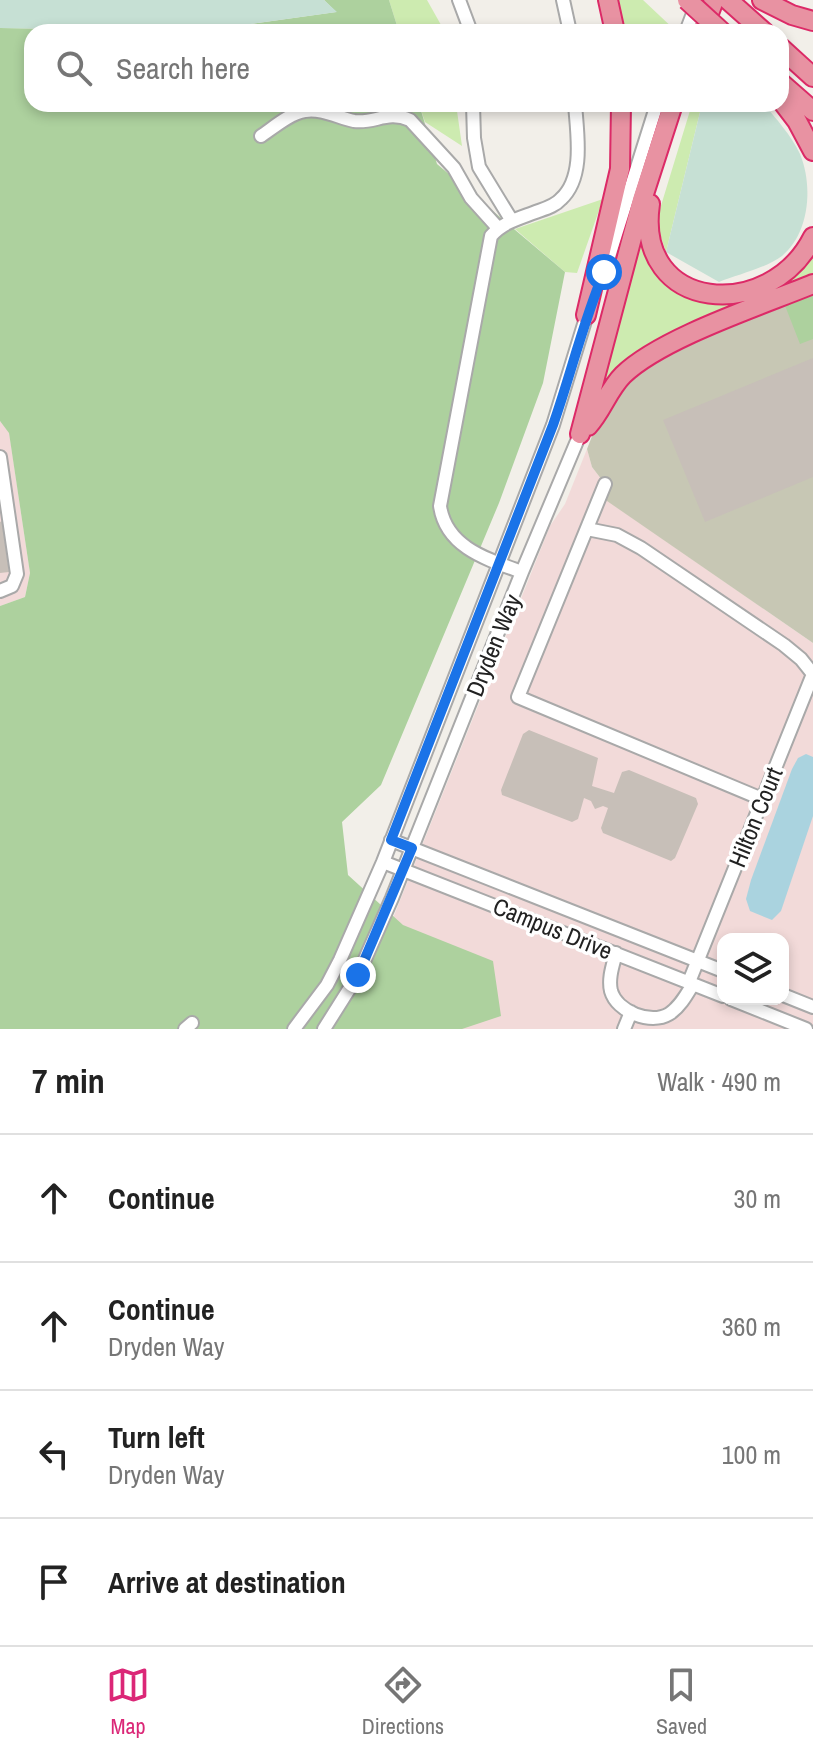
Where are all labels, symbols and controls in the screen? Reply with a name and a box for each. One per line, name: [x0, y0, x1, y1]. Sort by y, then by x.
search box: [24, 24, 789, 112]
icon: search: [52, 46, 96, 90]
text: Search here: [116, 48, 250, 88]
route start: [586, 254, 622, 290]
street label: Dryden Way: [458, 589, 528, 701]
street label: Hilton Court: [720, 762, 790, 872]
street label: Campus Drive: [489, 890, 617, 966]
map controls: [717, 933, 789, 1005]
button: layers: [717, 933, 789, 1005]
route end: [340, 957, 376, 993]
text: 7 min: [32, 1058, 105, 1104]
text: Walk · 490 m: [657, 1064, 781, 1099]
icon: ahead: [32, 1176, 76, 1220]
text: Continue: [108, 1178, 215, 1218]
text: 30 m: [734, 1181, 781, 1216]
text: Continue: [108, 1289, 215, 1329]
icon: ahead: [32, 1304, 76, 1348]
text: 360 m: [722, 1309, 781, 1344]
text: Dryden Way: [108, 1329, 225, 1364]
text: Turn left: [108, 1417, 205, 1457]
icon: left: [32, 1432, 76, 1476]
text: 100 m: [722, 1437, 781, 1472]
text: Dryden Way: [108, 1457, 225, 1492]
icon: arrive: [32, 1560, 76, 1604]
text: Arrive at destination: [108, 1562, 346, 1602]
tab: Map: [106, 1663, 150, 1741]
tab: Directions: [362, 1663, 444, 1741]
tab: Saved: [656, 1663, 707, 1741]

